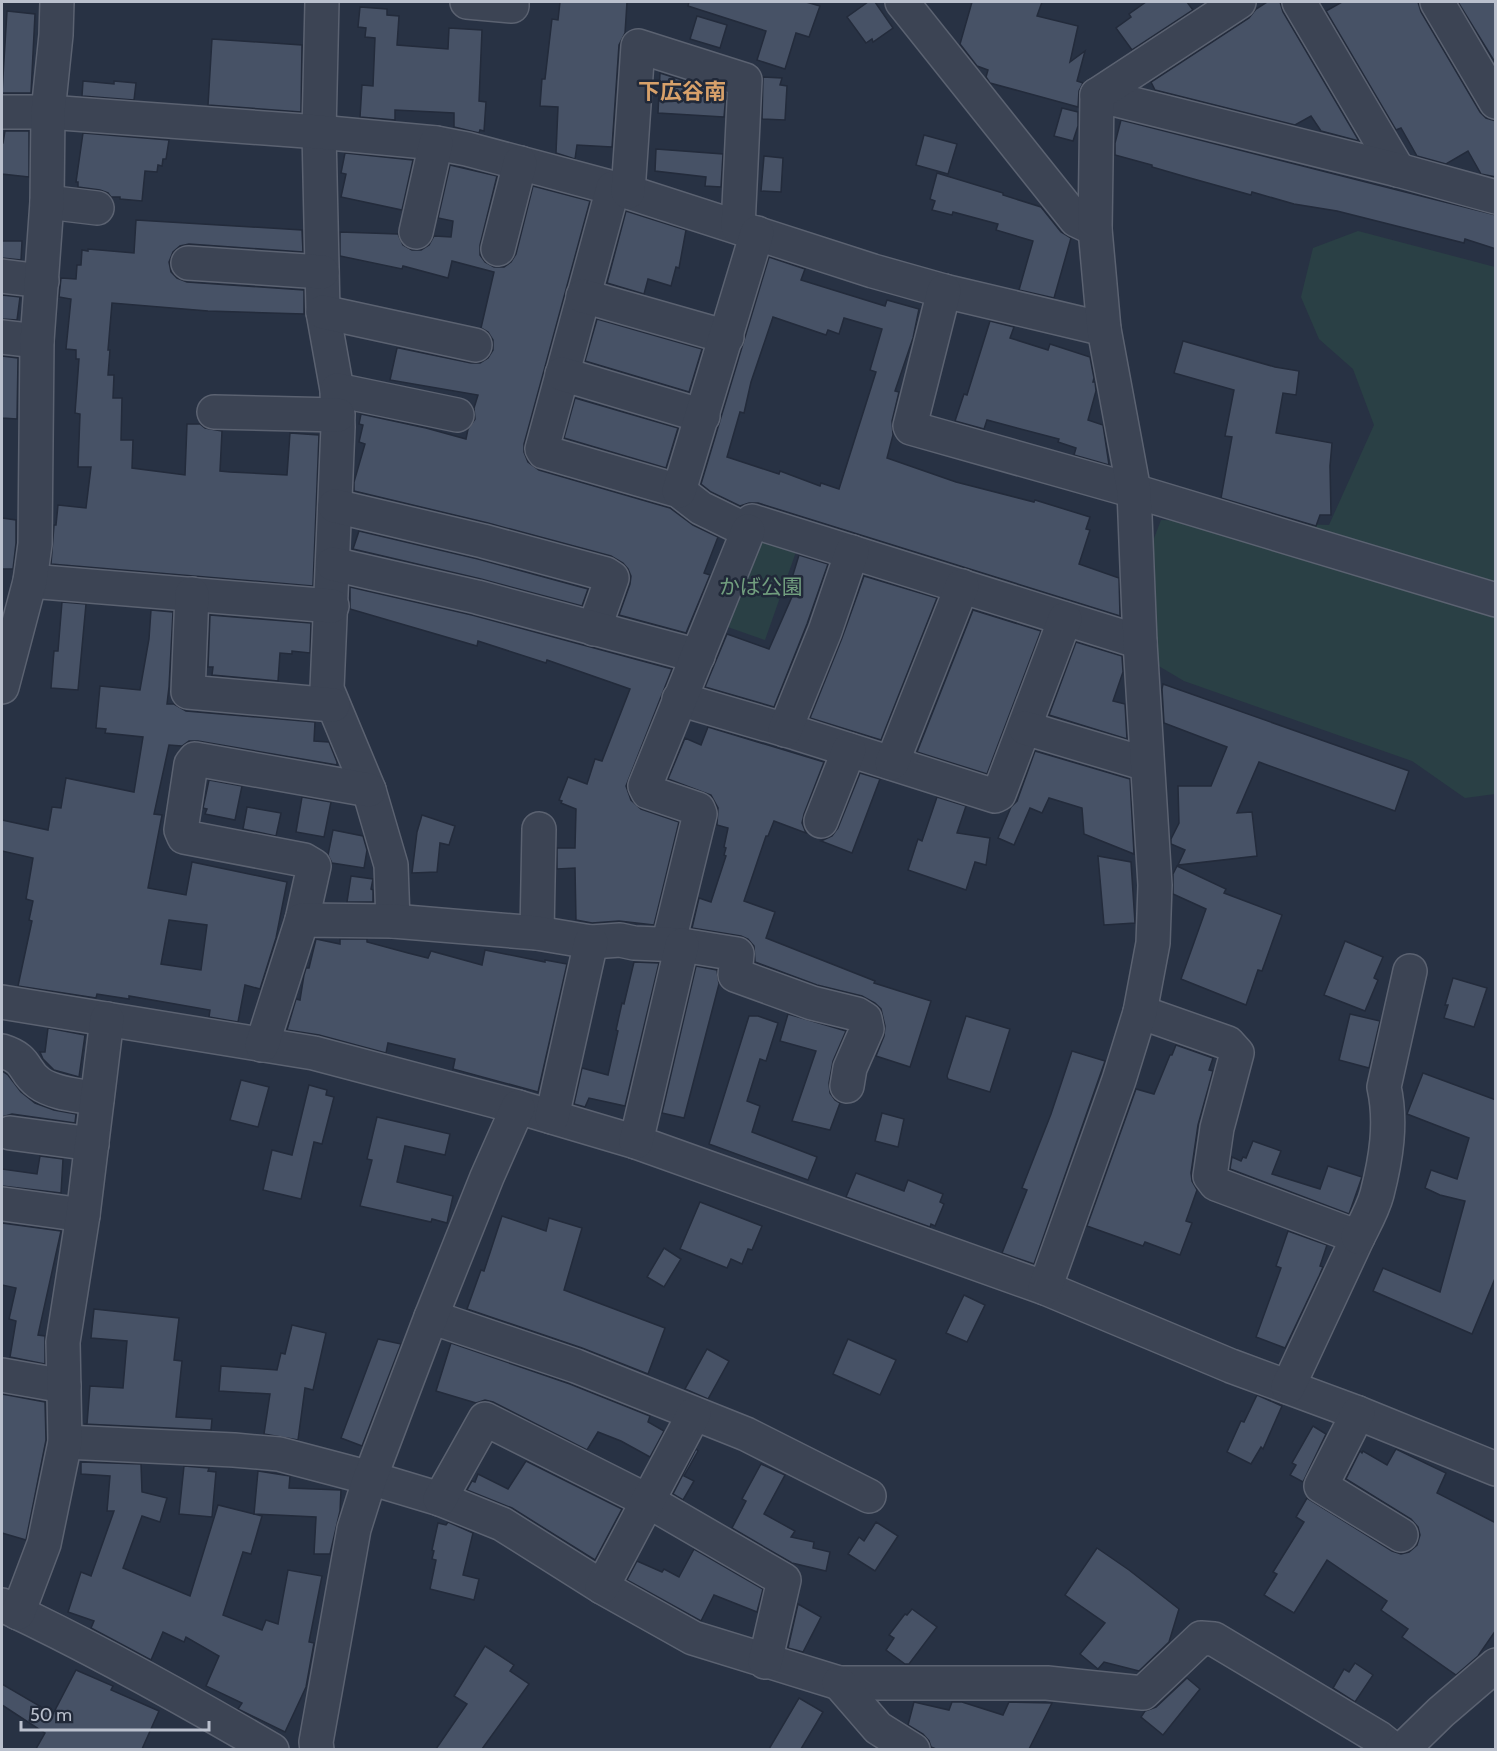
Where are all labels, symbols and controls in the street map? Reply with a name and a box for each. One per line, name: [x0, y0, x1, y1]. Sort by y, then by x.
district label: 下広谷南: [638, 78, 726, 105]
park label: かば公園: [719, 574, 803, 599]
scale bar: [21, 1694, 208, 1732]
text: 50 m: [30, 1704, 72, 1726]

